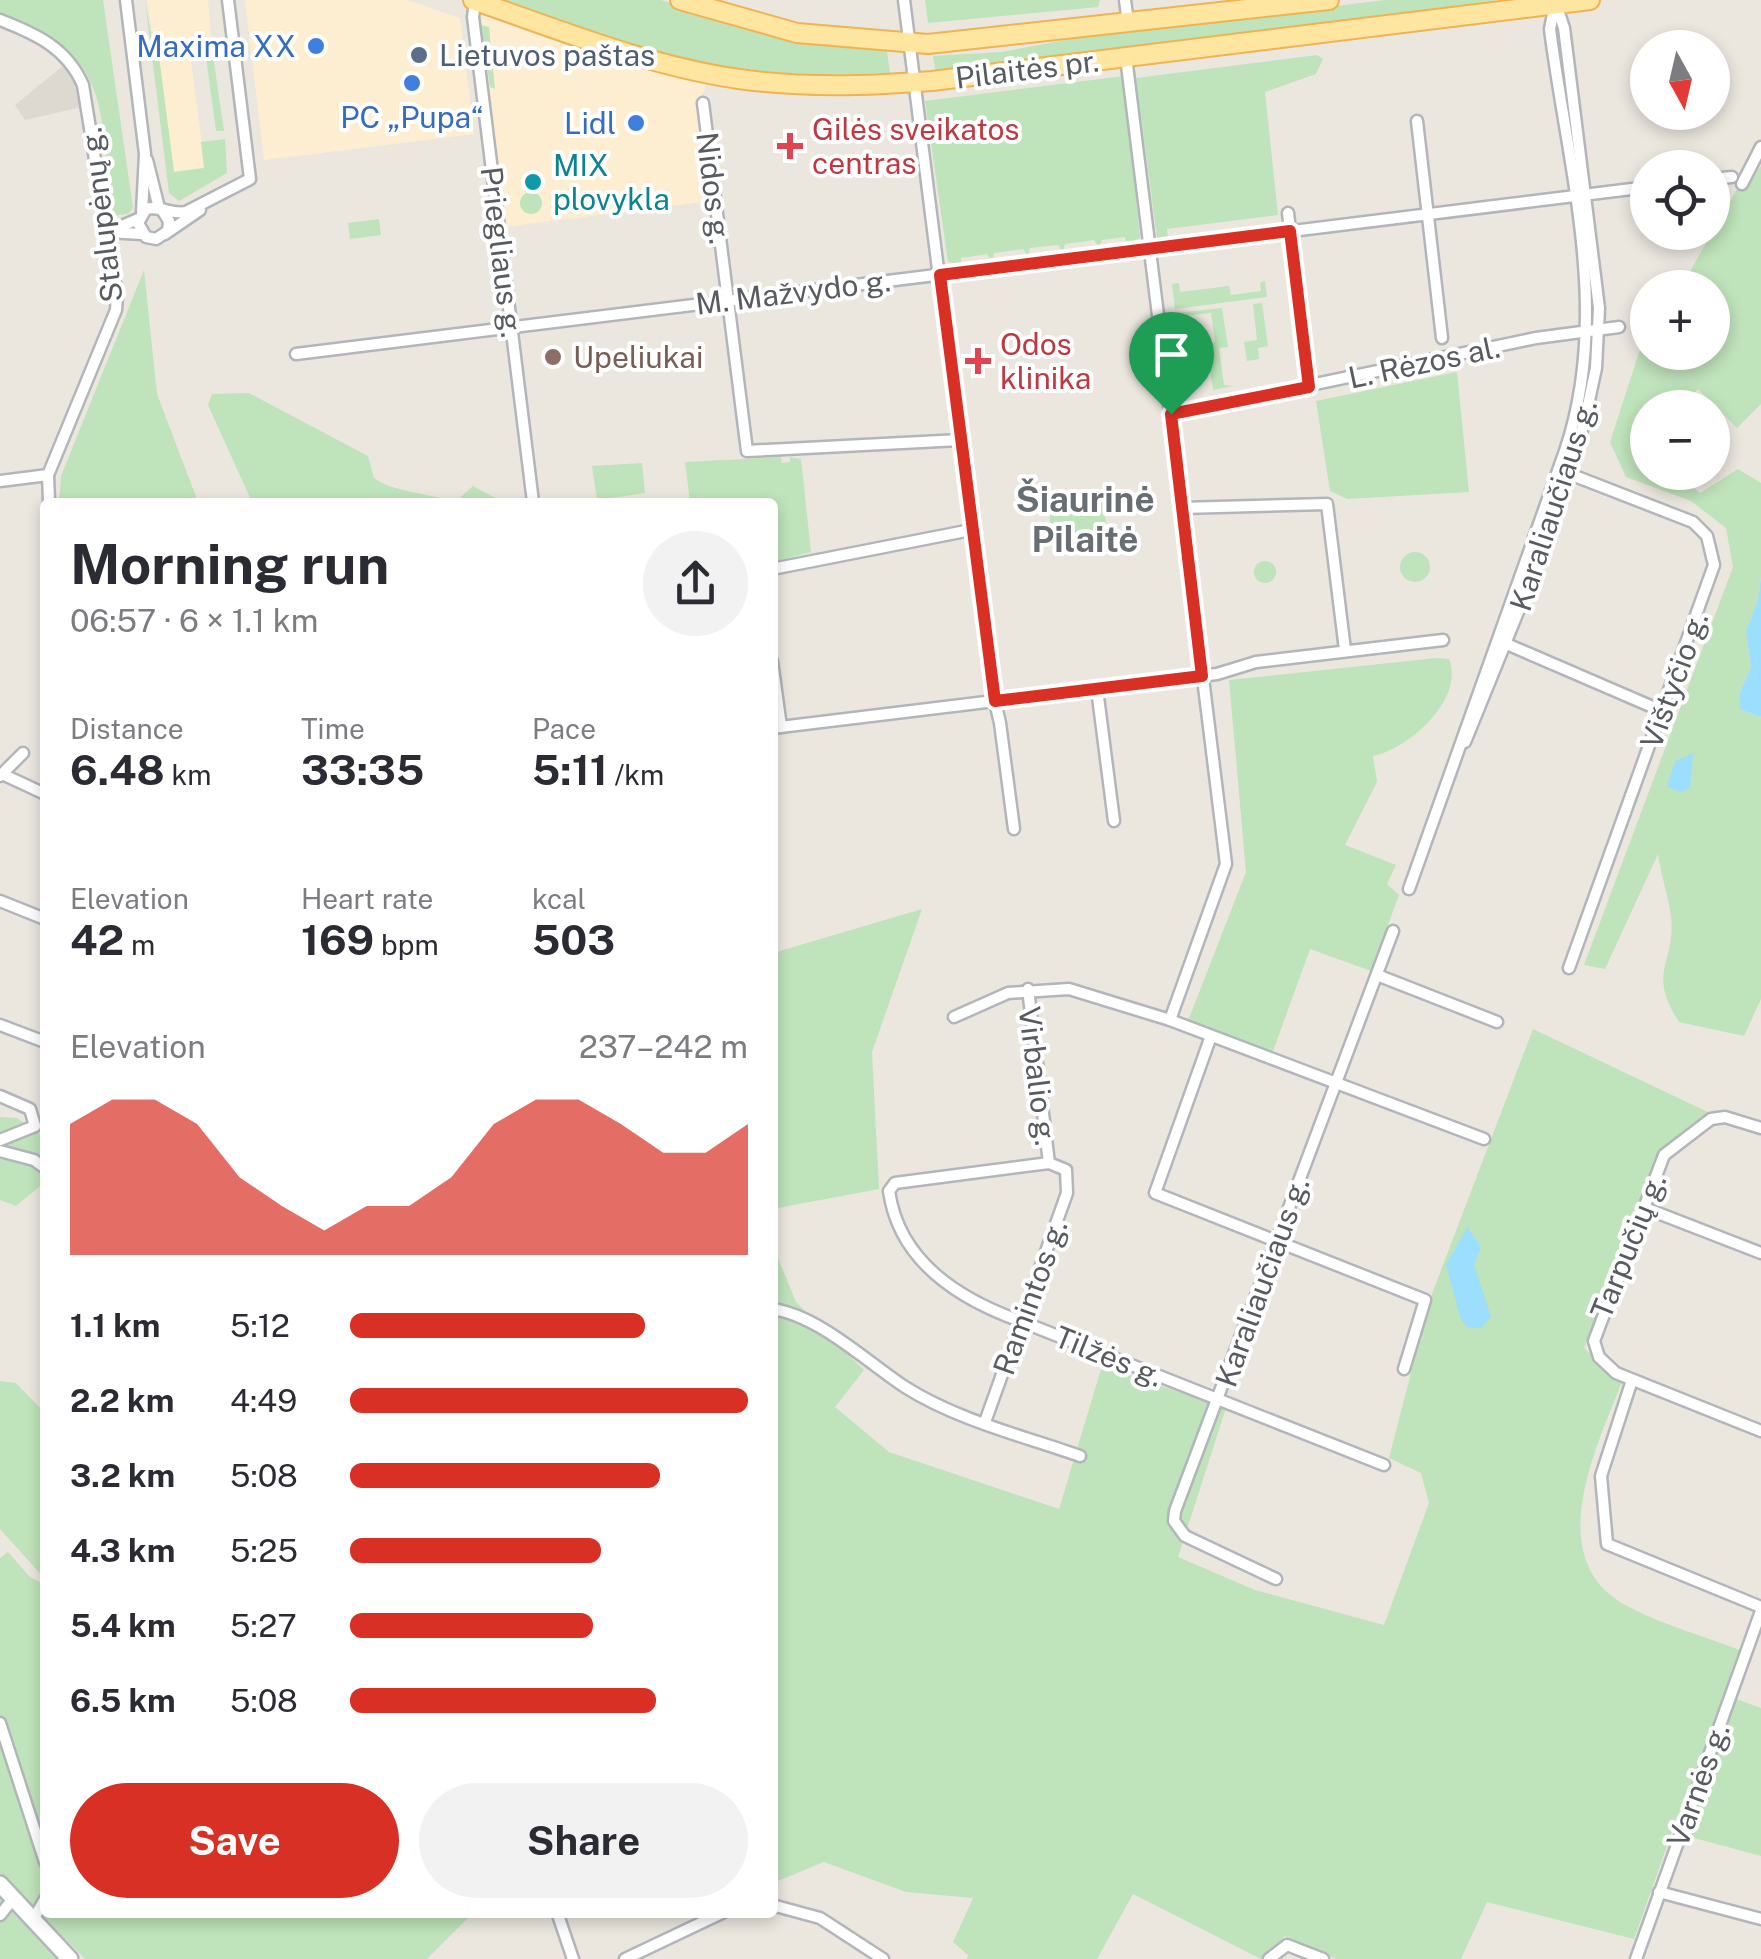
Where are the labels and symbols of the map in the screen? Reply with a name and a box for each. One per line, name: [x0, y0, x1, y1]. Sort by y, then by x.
place label: Maxima XX: [136, 28, 296, 64]
north arrow: [1630, 30, 1730, 130]
marker: Maxima XX: [305, 35, 327, 57]
place label: Lietuvos paštas: [439, 37, 655, 73]
street label: Pilaitės pr.: [953, 42, 1101, 96]
marker: Lietuvos paštas: [408, 44, 430, 66]
marker: PC „Pupa“: [401, 72, 423, 94]
place label: PC „Pupa“: [340, 99, 484, 135]
place label: Lidl: [564, 105, 616, 141]
place label: Gilės sveikatos centras: [812, 111, 1020, 181]
marker: Lidl: [625, 112, 647, 134]
street label: Stalupėnų g.: [72, 125, 130, 305]
street label: Nidos g.: [689, 130, 739, 246]
marker: Gilės sveikatos centras: [777, 133, 803, 159]
place label: MIX plovykla: [553, 147, 670, 217]
street label: Priegliaus g.: [474, 164, 530, 340]
marker: MIX plovykla: [522, 171, 544, 193]
street label: M. Mažvydo g.: [693, 262, 893, 322]
pin: [1129, 312, 1214, 415]
place label: Odos klinika: [1000, 326, 1091, 396]
street label: L. Rėzos al.: [1345, 328, 1503, 396]
place label: Upeliukai: [573, 339, 703, 375]
marker: Upeliukai: [542, 346, 564, 368]
marker: Odos klinika: [965, 348, 991, 374]
street label: Karaliaučiaus g.: [1502, 395, 1604, 615]
district label: Šiaurinė Pilaitė: [1015, 478, 1155, 560]
street label: Vištyčio g.: [1633, 607, 1715, 753]
street label: Virbalio g.: [1012, 1004, 1064, 1148]
street label: Tarpučių g.: [1583, 1168, 1673, 1324]
street label: Karaliaučiaus g.: [1207, 1172, 1317, 1392]
street label: Ramintos g.: [985, 1214, 1075, 1380]
street label: Tilžės g.: [1050, 1318, 1168, 1394]
street label: Varnės g.: [1659, 1718, 1737, 1852]

